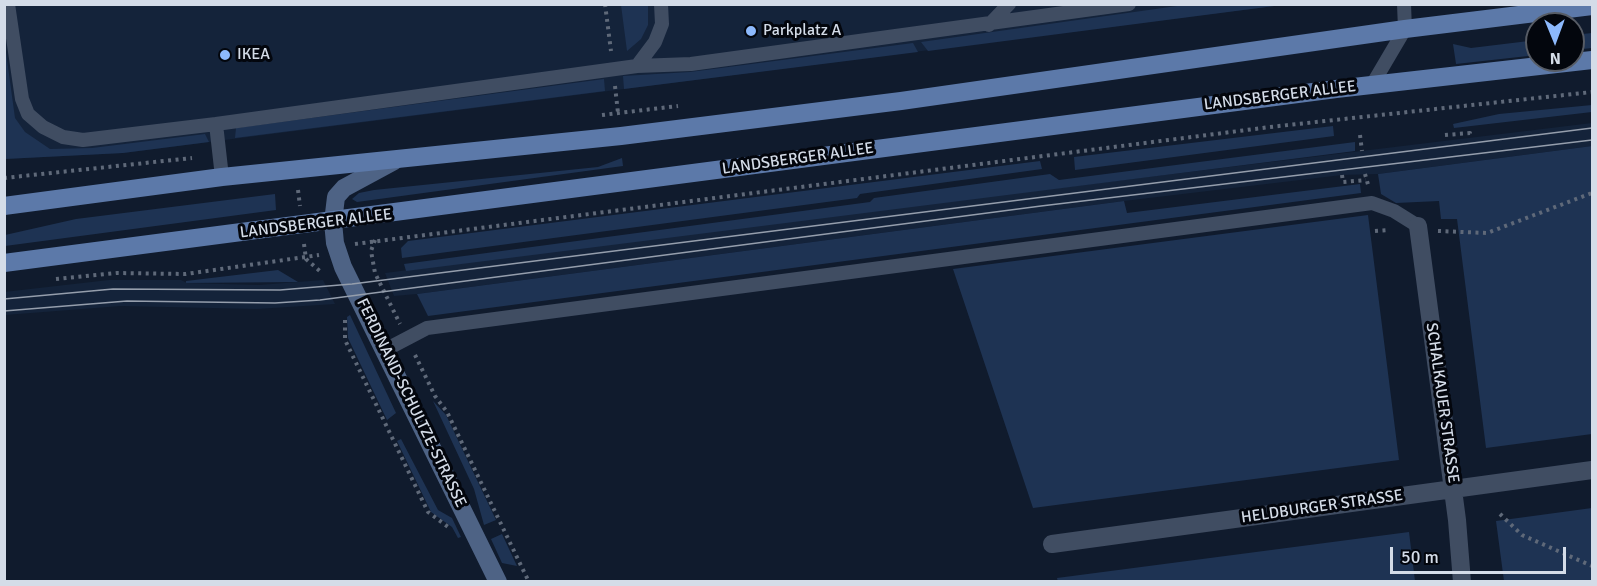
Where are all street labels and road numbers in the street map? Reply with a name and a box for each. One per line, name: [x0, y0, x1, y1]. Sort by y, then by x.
street label: LANDSBERGER ALLEE: [1203, 77, 1357, 115]
street label: LANDSBERGER ALLEE: [721, 139, 875, 179]
street label: LANDSBERGER ALLEE: [239, 205, 393, 243]
street label: FERDINAND-SCHULTZE-STRASSE: [352, 295, 470, 511]
street label: SCHALKAUER STRASSE: [1421, 322, 1463, 484]
street label: HELDBURGER STRASSE: [1240, 486, 1404, 528]

